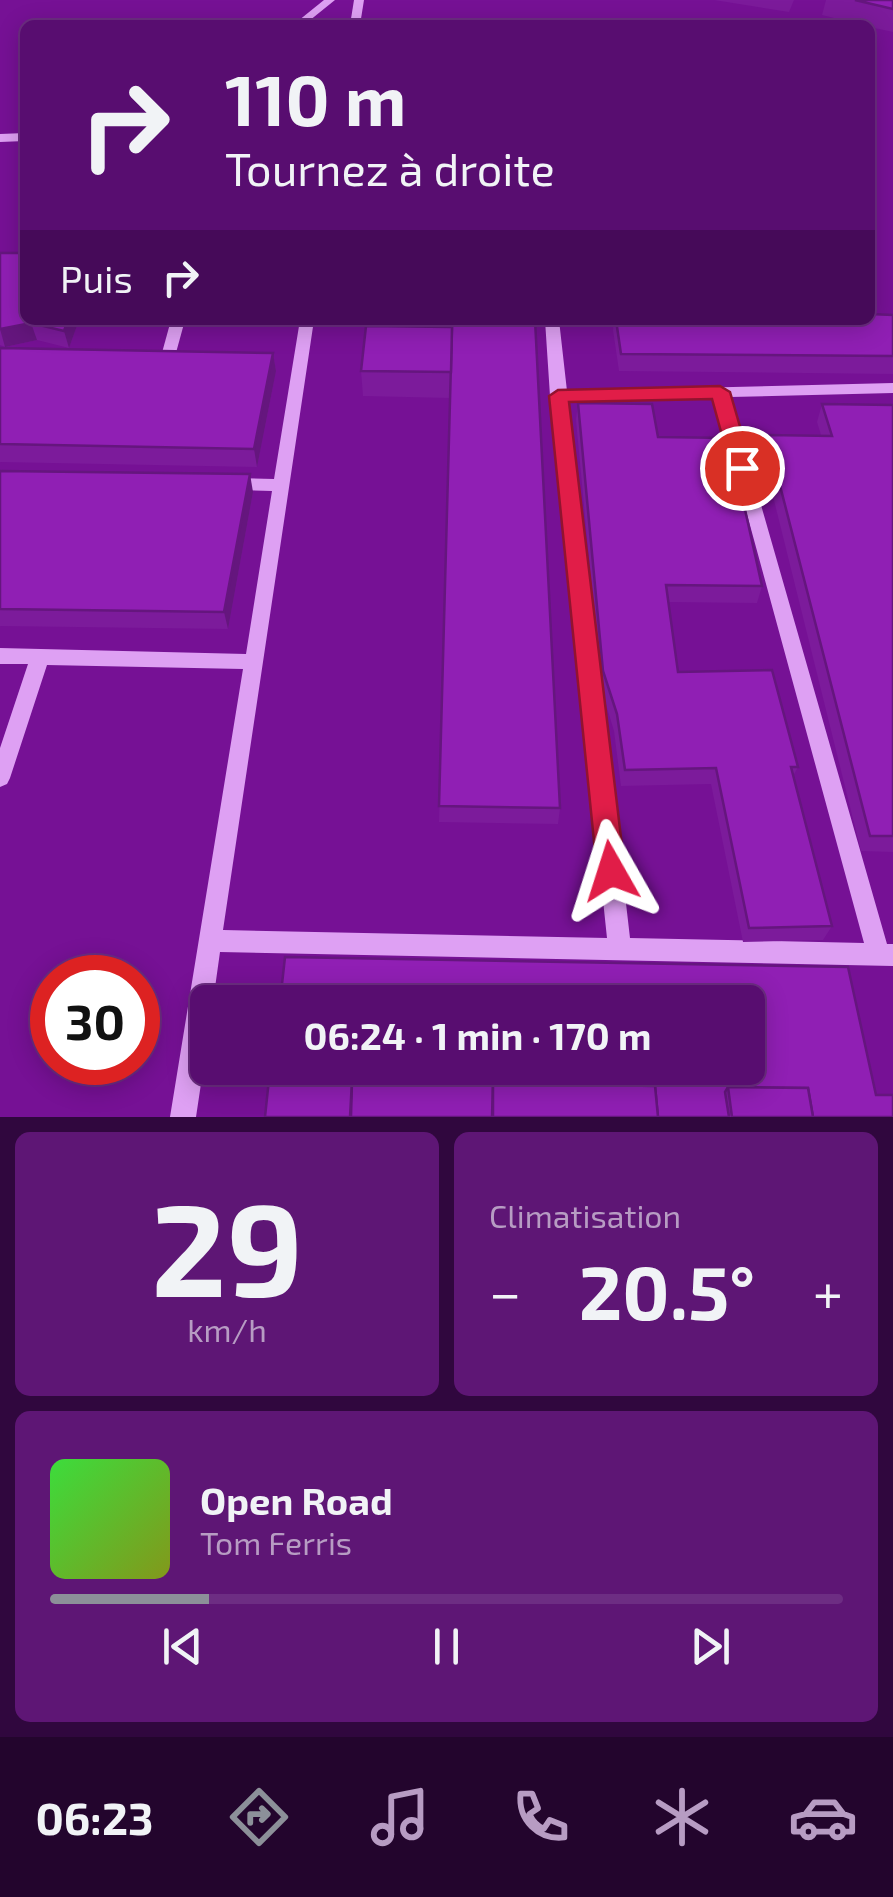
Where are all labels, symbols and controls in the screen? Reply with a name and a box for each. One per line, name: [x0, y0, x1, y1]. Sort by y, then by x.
text: 110 m: [225, 56, 406, 140]
icon: right: [60, 60, 190, 190]
text: Tournez à droite: [225, 141, 555, 195]
icon: right: [153, 250, 208, 305]
text: Puis: [60, 255, 133, 301]
pin: [700, 426, 785, 511]
icon: arrive: [715, 441, 770, 496]
position arrow: [559, 819, 663, 923]
speed limit sign: 30: [30, 955, 160, 1085]
text: 06:24 · 1 min · 170 m: [304, 1012, 651, 1058]
text: 29: [151, 1167, 303, 1323]
text: Climatisation: [489, 1196, 681, 1234]
text: 20.5°: [579, 1245, 755, 1335]
text: −: [489, 1258, 521, 1324]
text: +: [813, 1258, 843, 1324]
text: km/h: [187, 1310, 267, 1348]
text: Open Road: [200, 1477, 393, 1523]
text: Tom Ferris: [200, 1523, 352, 1561]
icon: previous: [155, 1619, 210, 1674]
icon: pause: [419, 1619, 474, 1674]
icon: next: [683, 1619, 738, 1674]
icon: directions: [224, 1782, 294, 1852]
icon: music: [365, 1782, 435, 1852]
icon: phone: [506, 1782, 576, 1852]
icon: climate: [647, 1782, 717, 1852]
icon: car: [788, 1782, 858, 1852]
text: 06:23: [35, 1790, 154, 1844]

